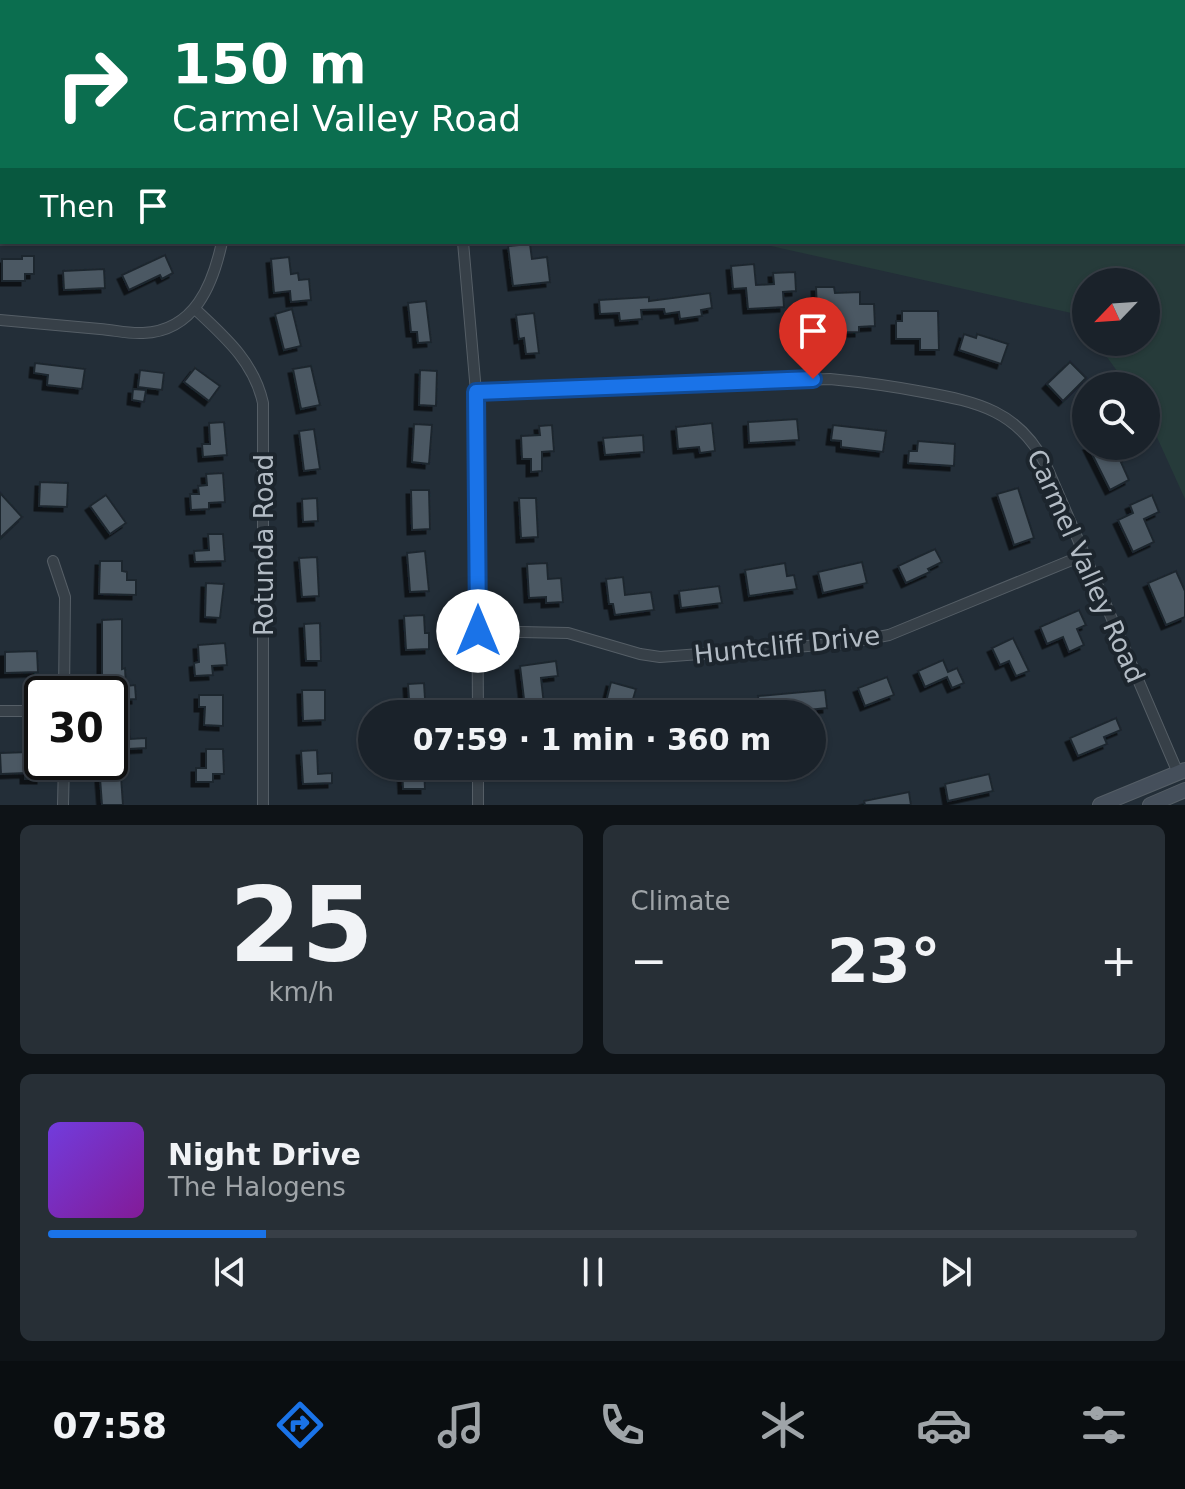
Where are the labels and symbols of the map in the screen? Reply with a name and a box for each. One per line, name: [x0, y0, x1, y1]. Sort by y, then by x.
north arrow: [1072, 268, 1160, 356]
pin: [779, 297, 847, 379]
street label: Carmel Valley Road: [1021, 445, 1151, 687]
street label: Rotunda Road: [249, 454, 279, 636]
position arrow: [436, 589, 520, 673]
street label: Huntcliff Drive: [692, 620, 882, 670]
speed limit sign: 30: [24, 676, 128, 780]

